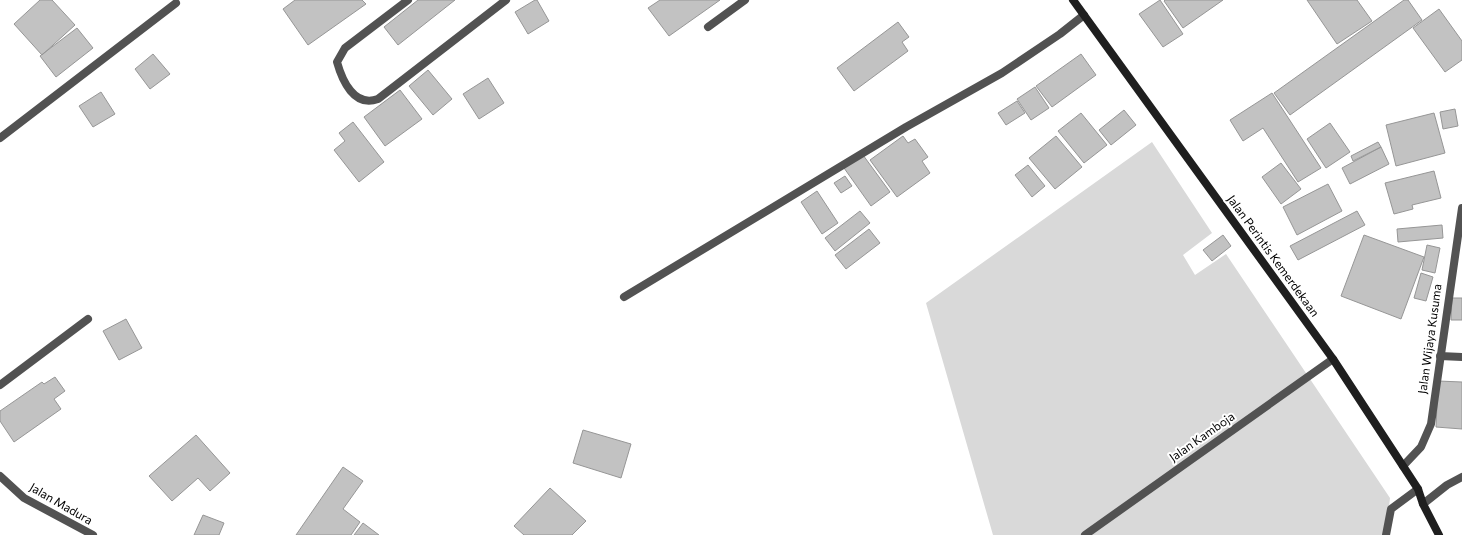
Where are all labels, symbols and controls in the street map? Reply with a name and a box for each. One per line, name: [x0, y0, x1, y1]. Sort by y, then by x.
street label: Jalan Perintis Kemerdekaan: [1224, 192, 1323, 320]
street label: Jalan Wijaya Kusuma: [1414, 283, 1445, 395]
street label: Jalan Kamboja: [1166, 408, 1237, 465]
street label: Jalan Madura: [27, 479, 96, 528]

